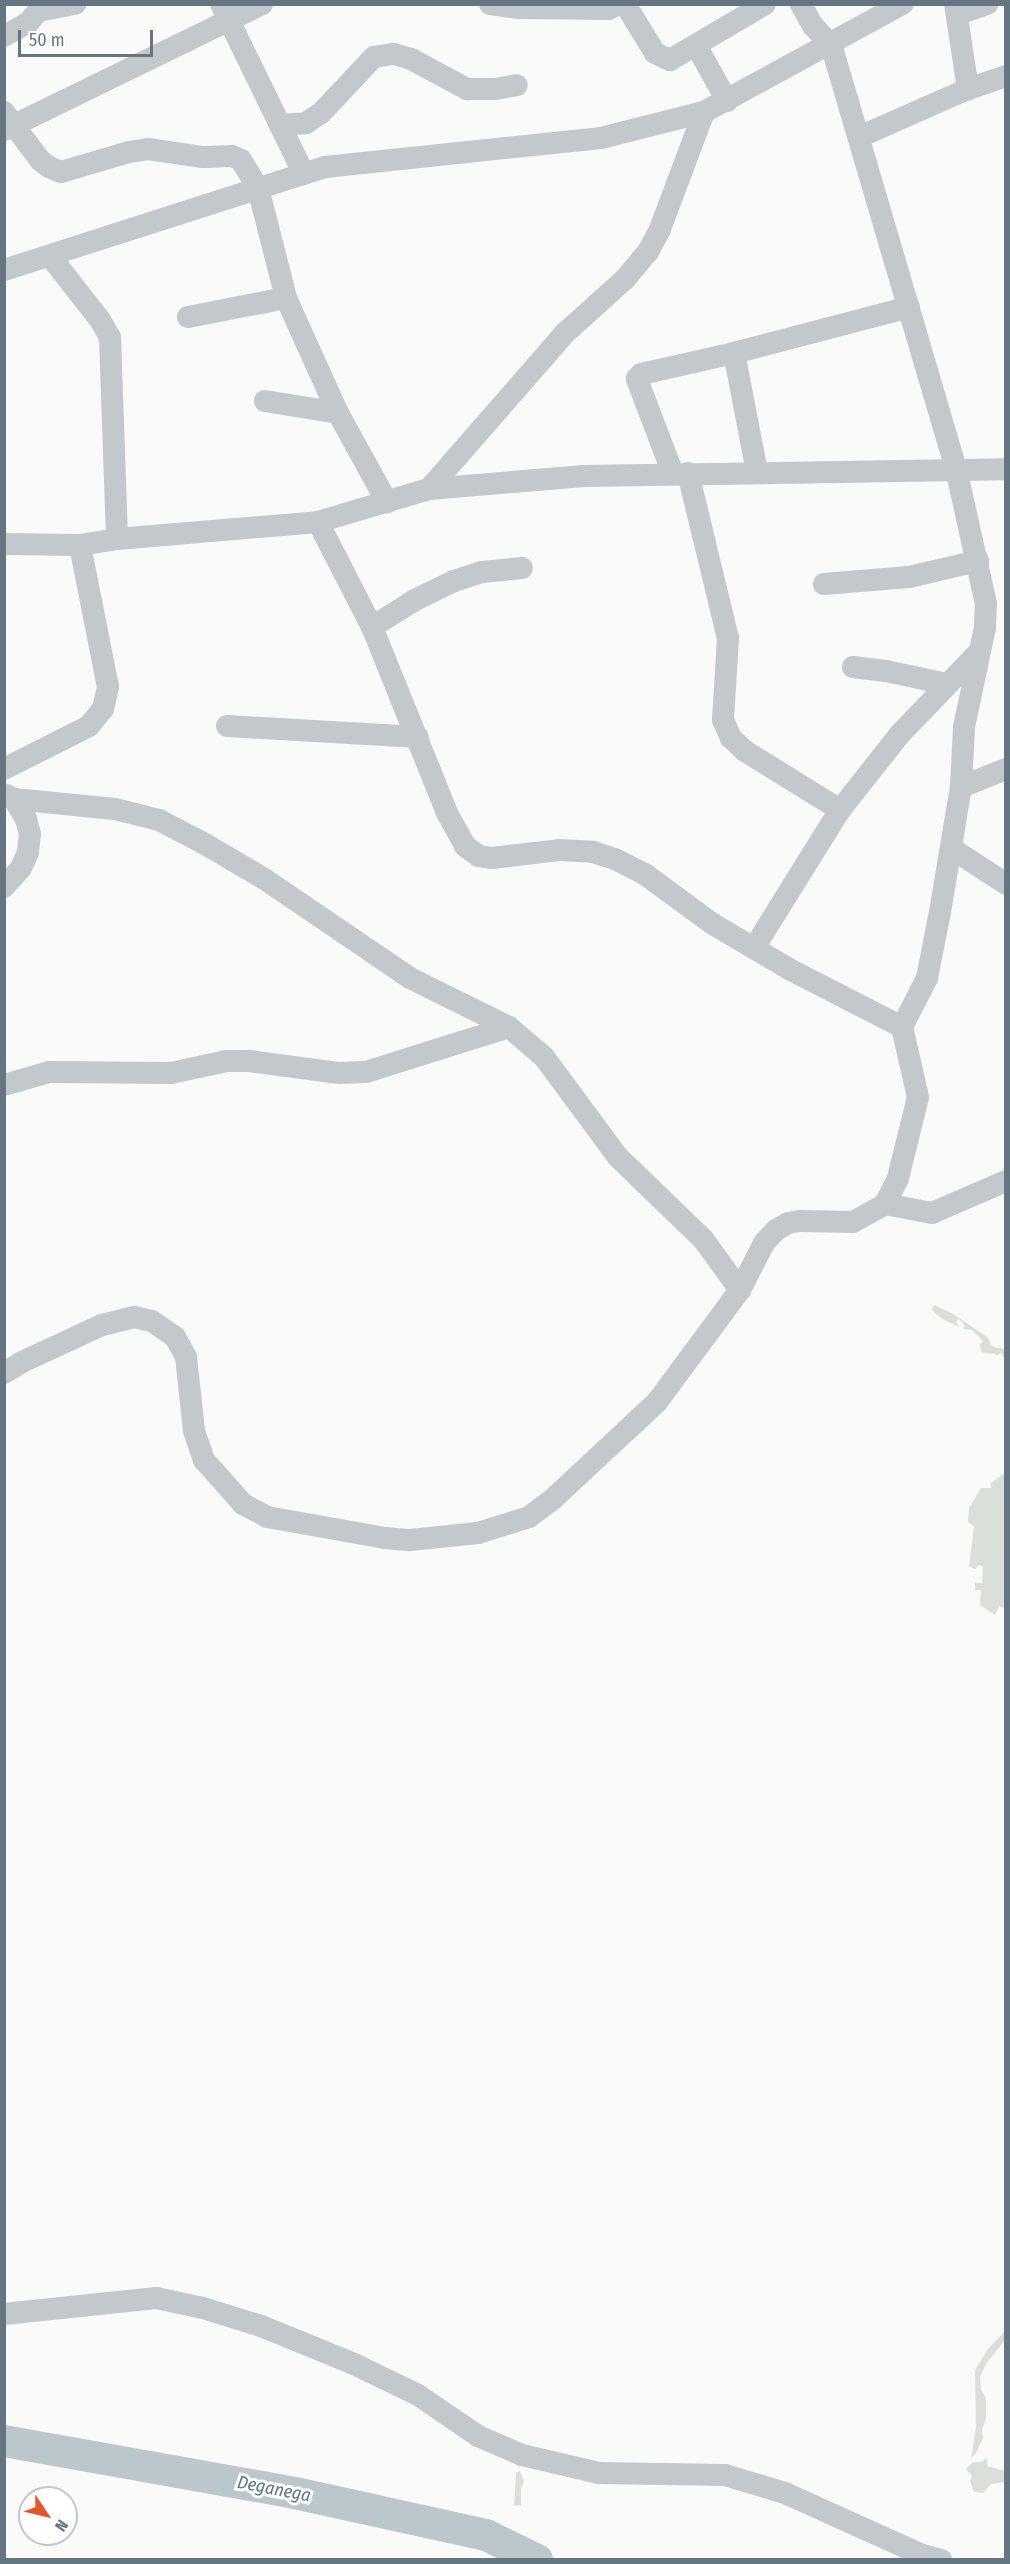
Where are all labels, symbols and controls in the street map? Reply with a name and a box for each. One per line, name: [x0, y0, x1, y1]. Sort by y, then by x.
scale bar: [21, 18, 156, 56]
text: 50 m: [29, 29, 65, 51]
water label: Deganega: [235, 2471, 313, 2507]
north arrow: [18, 2486, 78, 2546]
text: N: [51, 2516, 72, 2535]

